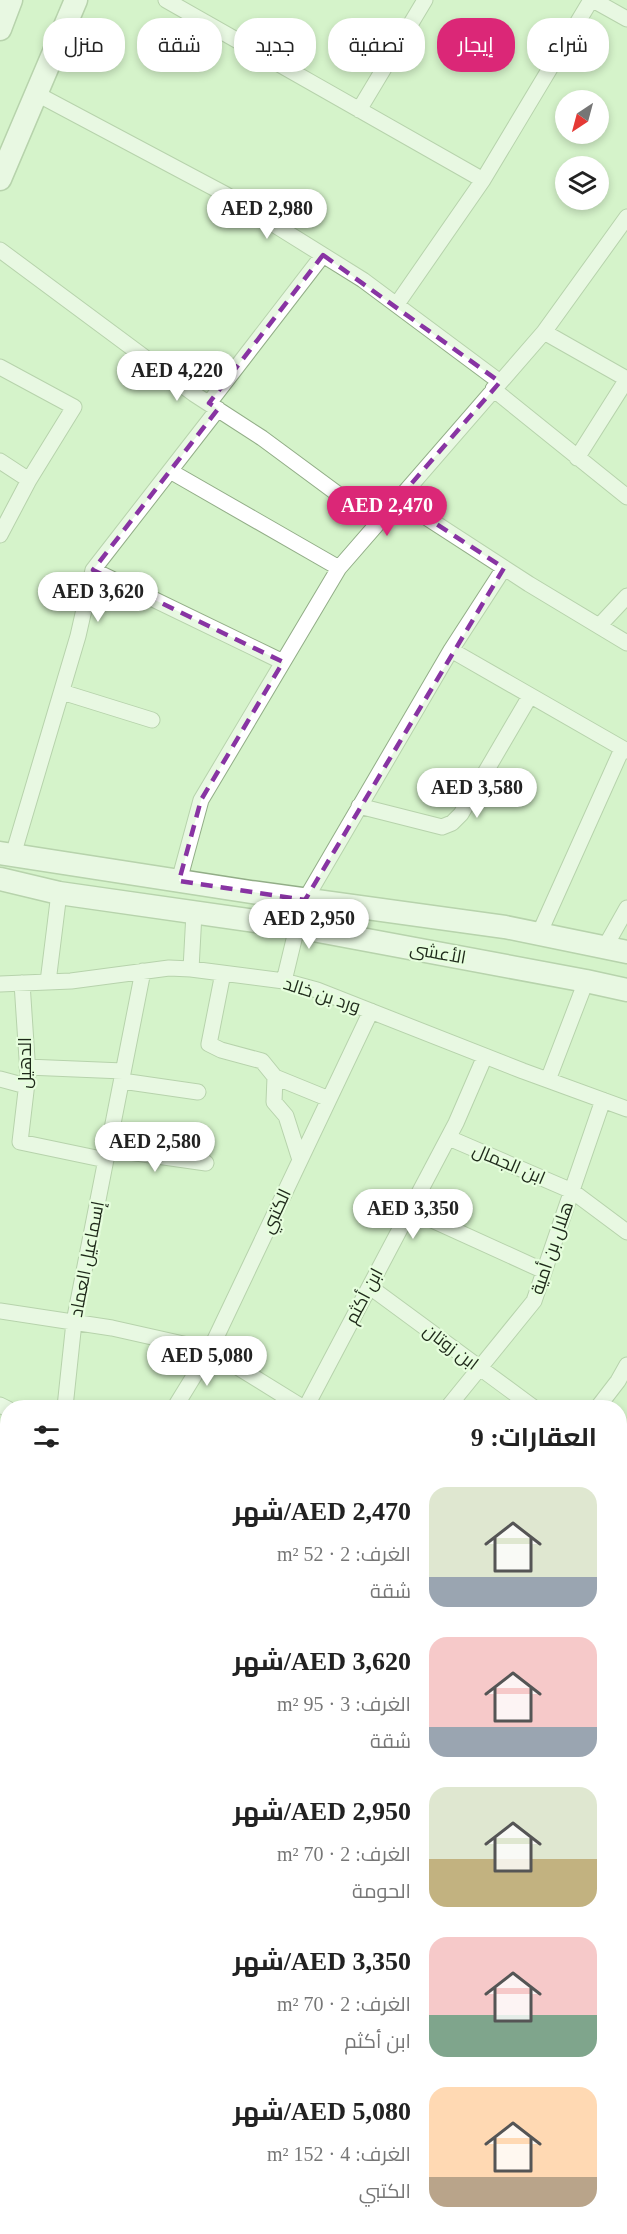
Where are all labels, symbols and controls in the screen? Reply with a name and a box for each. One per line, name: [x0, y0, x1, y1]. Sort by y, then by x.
chip: منزل: [43, 18, 125, 72]
chip: شقة: [137, 18, 222, 72]
chip: جديد: [234, 18, 316, 72]
chip: تصفية: [328, 18, 425, 72]
chip: إيجار: [437, 18, 515, 72]
chip: شراء: [527, 18, 609, 72]
north arrow: [555, 90, 609, 144]
map controls: [555, 90, 609, 210]
button: layers: [555, 156, 609, 210]
pin: AED 2,980: [198, 189, 336, 240]
text: AED 2,980: [221, 197, 313, 219]
pin: AED 4,220: [108, 351, 246, 402]
text: AED 4,220: [131, 359, 223, 381]
pin: AED 2,470: [318, 486, 456, 537]
text: AED 2,470: [341, 494, 433, 516]
pin: AED 3,620: [29, 572, 167, 623]
text: AED 3,620: [52, 580, 144, 602]
pin: AED 3,580: [408, 768, 546, 819]
text: AED 3,580: [431, 776, 523, 798]
pin: AED 2,950: [240, 899, 378, 950]
text: AED 2,950: [263, 907, 355, 929]
street label: الأعشى: [408, 938, 468, 969]
street label: ورد بن خالد: [281, 973, 363, 1018]
street label: الدهيل: [15, 1037, 36, 1089]
pin: AED 2,580: [86, 1122, 224, 1173]
text: AED 2,580: [109, 1130, 201, 1152]
street label: ابن الجمال: [469, 1140, 548, 1189]
street label: الكتبي: [257, 1186, 299, 1238]
pin: AED 3,350: [344, 1189, 482, 1240]
text: AED 3,350: [367, 1197, 459, 1219]
street label: إسماعيل العماد: [66, 1199, 109, 1319]
street label: هلال بن أمية: [526, 1199, 578, 1297]
street label: ابن أكثم: [340, 1264, 389, 1328]
street label: ابن زوتان: [419, 1320, 482, 1375]
pin: AED 5,080: [138, 1336, 276, 1387]
text: AED 5,080: [161, 1344, 253, 1366]
icon: filters: [30, 1420, 63, 1453]
text: العقارات: 9: [471, 1423, 597, 1452]
text: AED 2,470/شهر: [233, 1497, 411, 1526]
icon: home: [477, 1511, 549, 1583]
text: الغرف: 2 · 52 m²: [277, 1543, 411, 1565]
text: شقة: [370, 1580, 411, 1602]
text: AED 3,620/شهر: [233, 1647, 411, 1676]
icon: home: [477, 1661, 549, 1733]
text: الغرف: 3 · 95 m²: [277, 1693, 411, 1715]
text: شقة: [370, 1730, 411, 1752]
text: AED 2,950/شهر: [233, 1797, 411, 1826]
icon: home: [477, 1811, 549, 1883]
text: الغرف: 2 · 70 m²: [277, 1843, 411, 1865]
text: الحومة: [352, 1880, 411, 1902]
text: AED 3,350/شهر: [233, 1947, 411, 1976]
icon: home: [477, 1961, 549, 2033]
text: الغرف: 2 · 70 m²: [277, 1993, 411, 2015]
text: ابن أكثم: [344, 2030, 411, 2052]
text: AED 5,080/شهر: [233, 2097, 411, 2126]
icon: home: [477, 2111, 549, 2183]
text: الغرف: 4 · 152 m²: [267, 2143, 411, 2165]
text: الكتبي: [359, 2180, 411, 2202]

